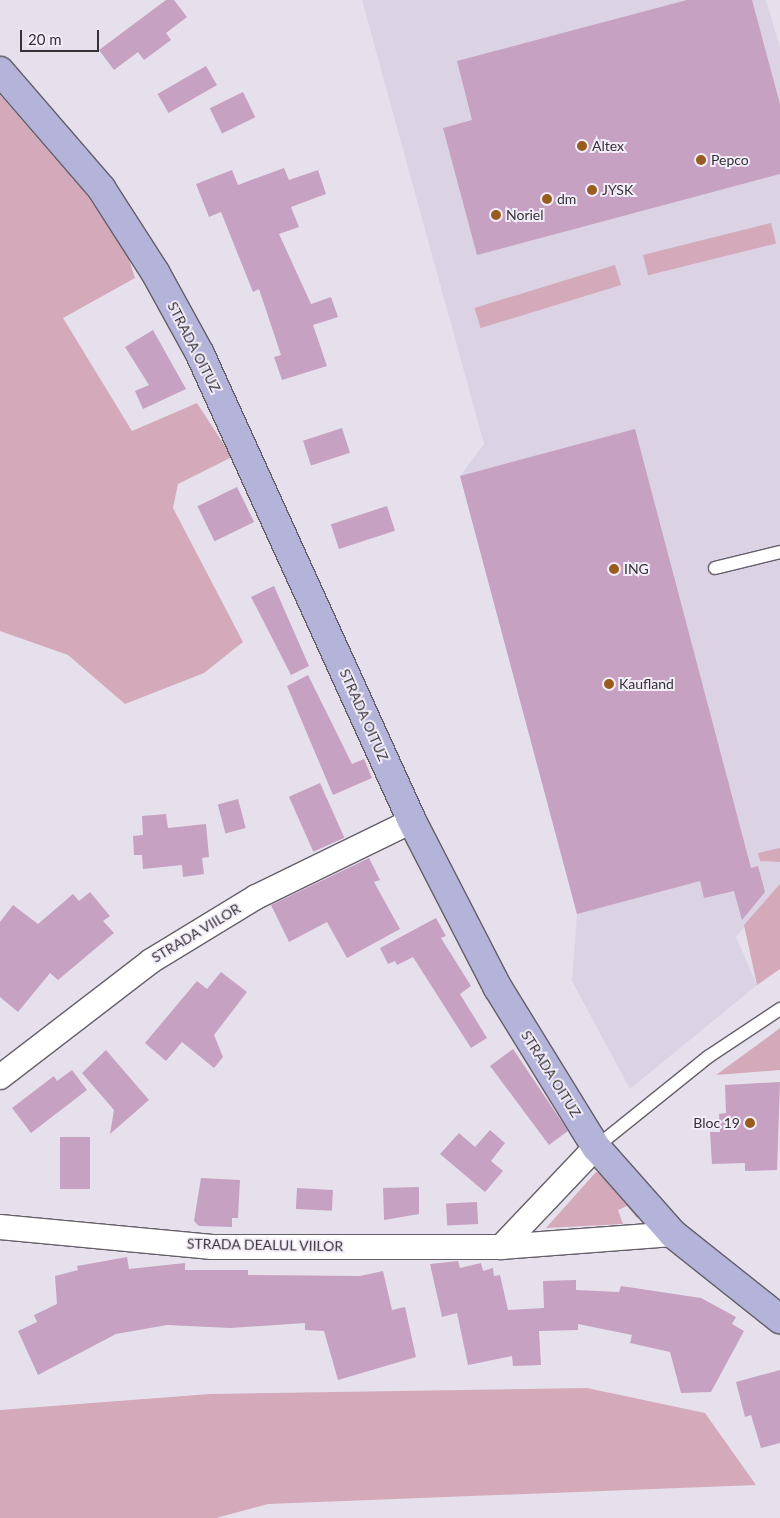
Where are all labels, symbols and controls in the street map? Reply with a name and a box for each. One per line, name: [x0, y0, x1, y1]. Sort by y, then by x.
scale bar: [22, 20, 101, 52]
text: 20 m: [28, 30, 62, 48]
place label: Altex: [592, 138, 624, 154]
marker: Altex: [576, 140, 588, 152]
place label: Pepco: [711, 152, 749, 168]
marker: Pepco: [695, 154, 707, 166]
place label: JYSK: [602, 182, 633, 198]
marker: JYSK: [586, 184, 598, 196]
place label: dm: [557, 191, 576, 207]
marker: dm: [541, 193, 553, 205]
place label: Noriel: [506, 207, 544, 223]
marker: Noriel: [490, 209, 502, 221]
street label: STRADA OITUZ: [164, 299, 224, 395]
place label: ING: [624, 561, 649, 577]
marker: ING: [608, 563, 620, 575]
street label: STRADA OITUZ: [336, 666, 392, 764]
place label: Kaufland: [619, 676, 674, 692]
marker: Kaufland: [603, 678, 615, 690]
street label: STRADA VIILOR: [148, 900, 244, 966]
street label: STRADA OITUZ: [517, 1027, 585, 1121]
place label: Bloc 19: [693, 1115, 740, 1131]
marker: Bloc 19: [744, 1117, 756, 1129]
street label: STRADA DEALUL VIILOR: [186, 1235, 344, 1255]

